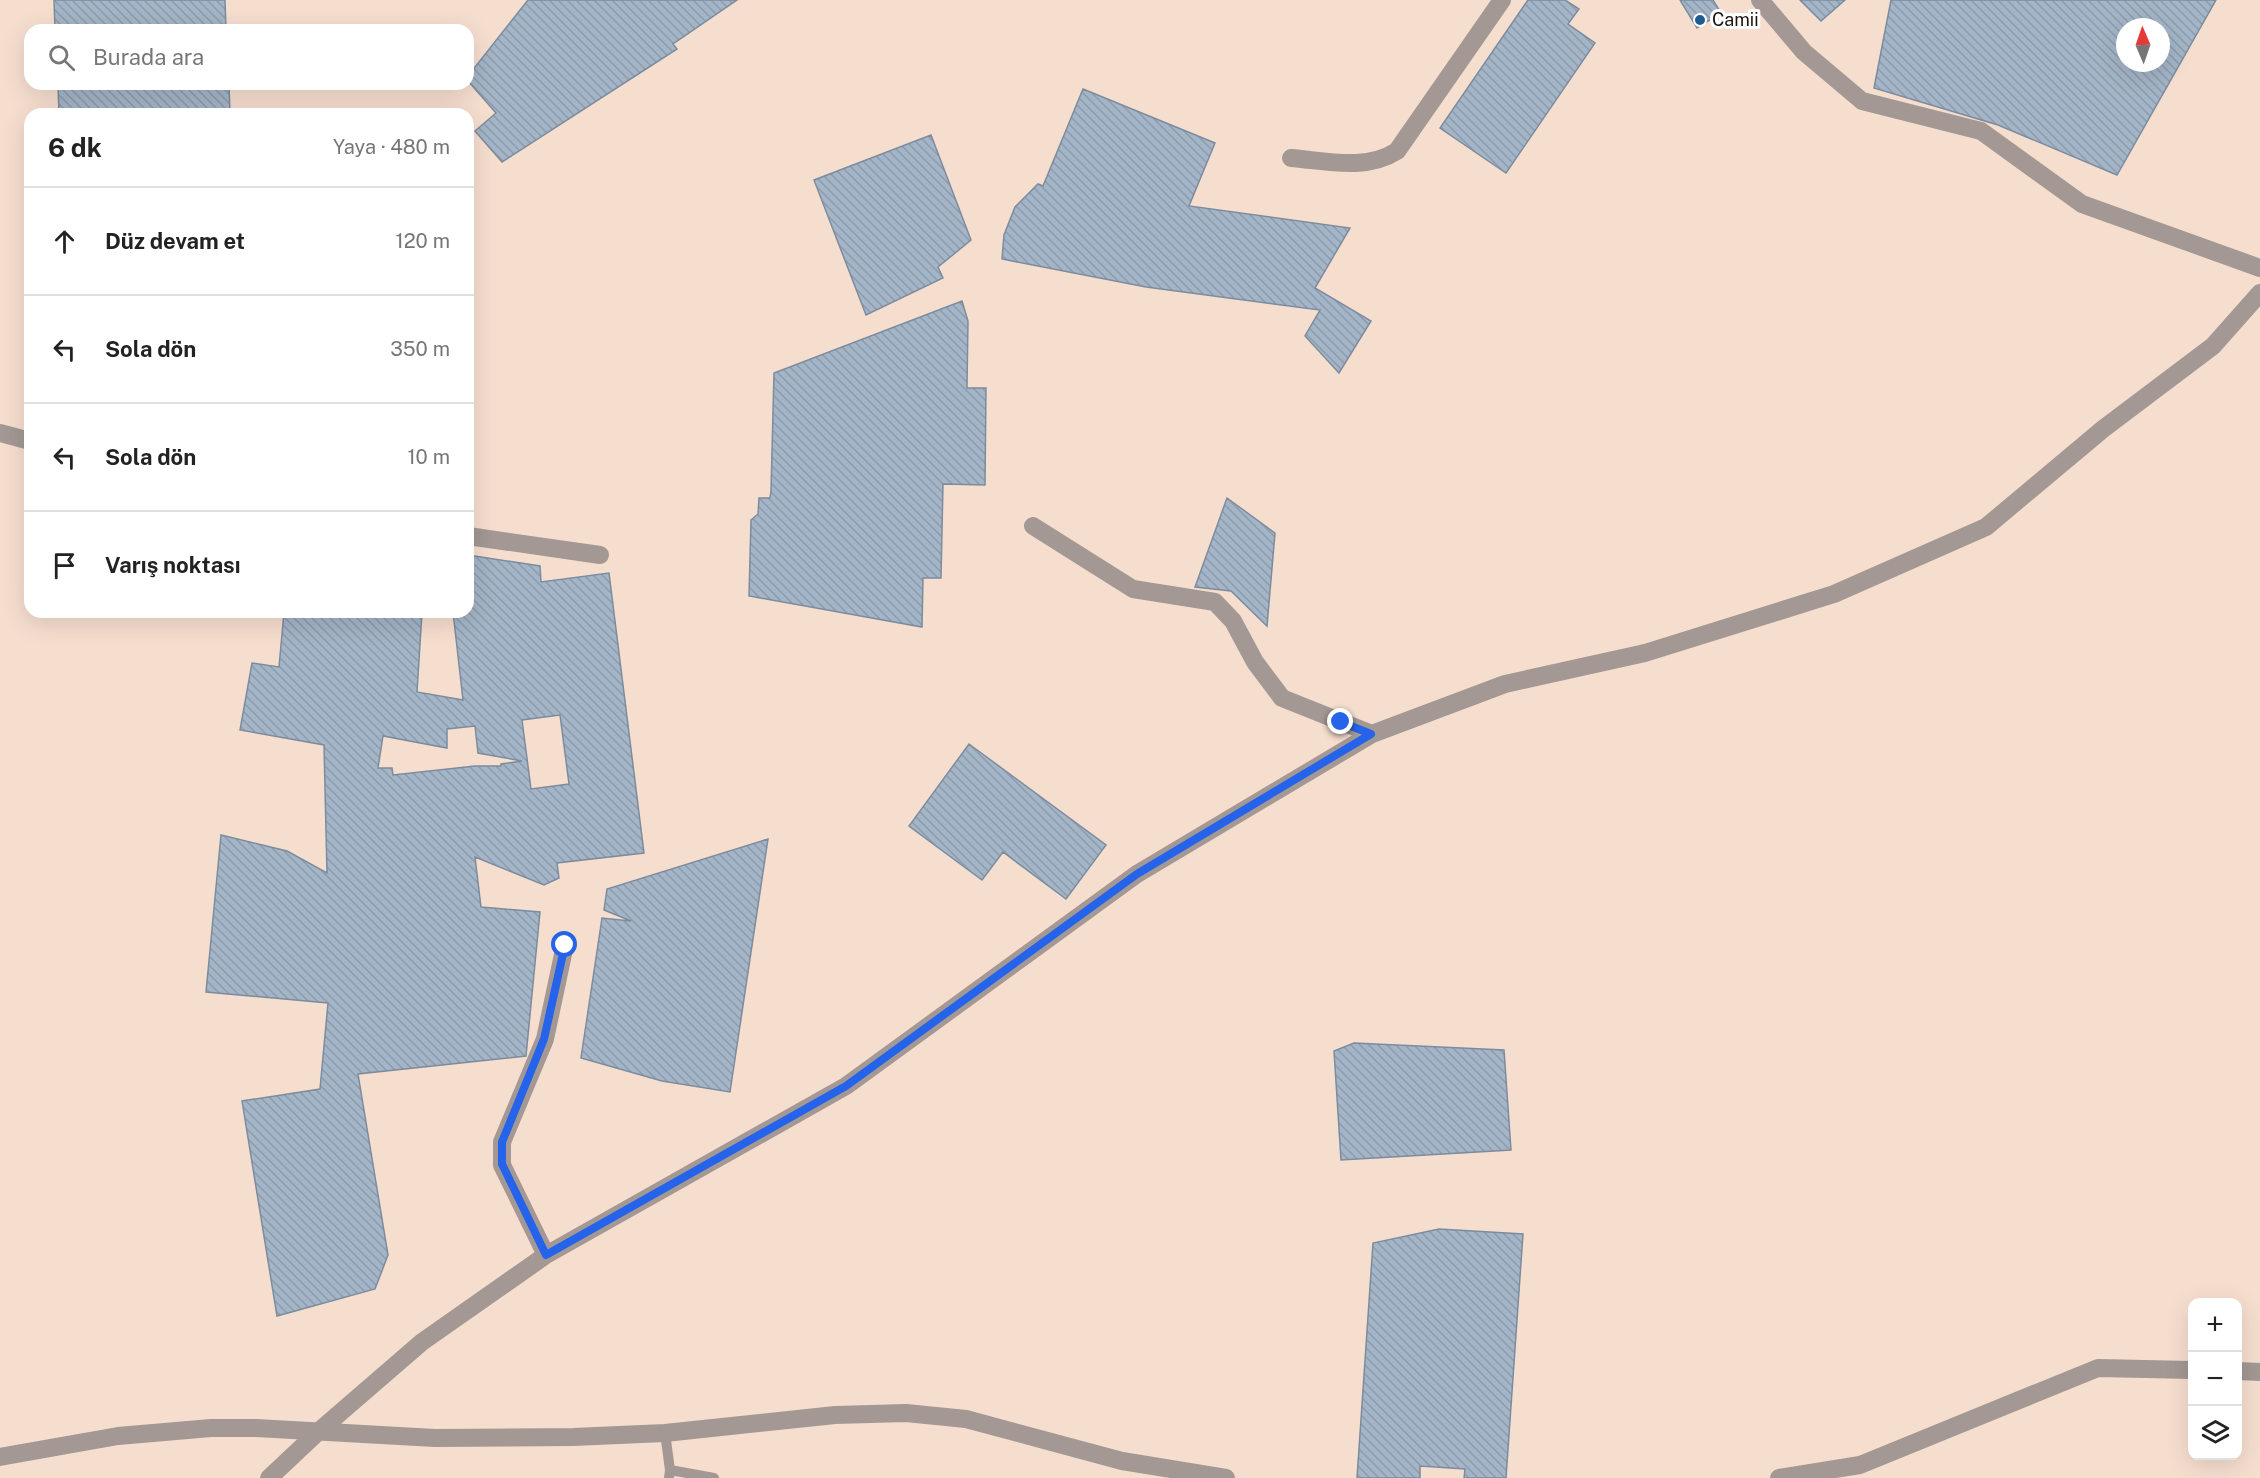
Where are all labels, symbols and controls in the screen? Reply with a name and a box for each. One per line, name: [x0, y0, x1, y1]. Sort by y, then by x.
place label: Camii: [1712, 9, 1759, 30]
marker: Camii: [1693, 13, 1707, 27]
north arrow: [2116, 18, 2170, 72]
search box: [24, 24, 474, 90]
icon: search: [45, 41, 78, 74]
text: Burada ara: [93, 44, 204, 70]
text: 6 dk: [48, 132, 102, 163]
text: Yaya · 480 m: [333, 135, 450, 159]
icon: ahead: [48, 225, 81, 258]
text: Düz devam et: [105, 228, 245, 254]
text: 120 m: [396, 229, 450, 253]
icon: left: [48, 333, 81, 366]
text: Sola dön: [105, 336, 196, 362]
text: 350 m: [390, 337, 450, 361]
icon: left: [48, 441, 81, 474]
text: Sola dön: [105, 444, 196, 470]
text: 10 m: [407, 445, 450, 469]
icon: arrive: [48, 549, 81, 582]
text: Varış noktası: [105, 552, 240, 578]
route end: [1327, 708, 1353, 734]
route start: [551, 931, 577, 957]
map controls: [2188, 1298, 2242, 1460]
button: +: [2188, 1298, 2242, 1352]
button: −: [2188, 1352, 2242, 1406]
button: layers: [2188, 1406, 2242, 1460]

